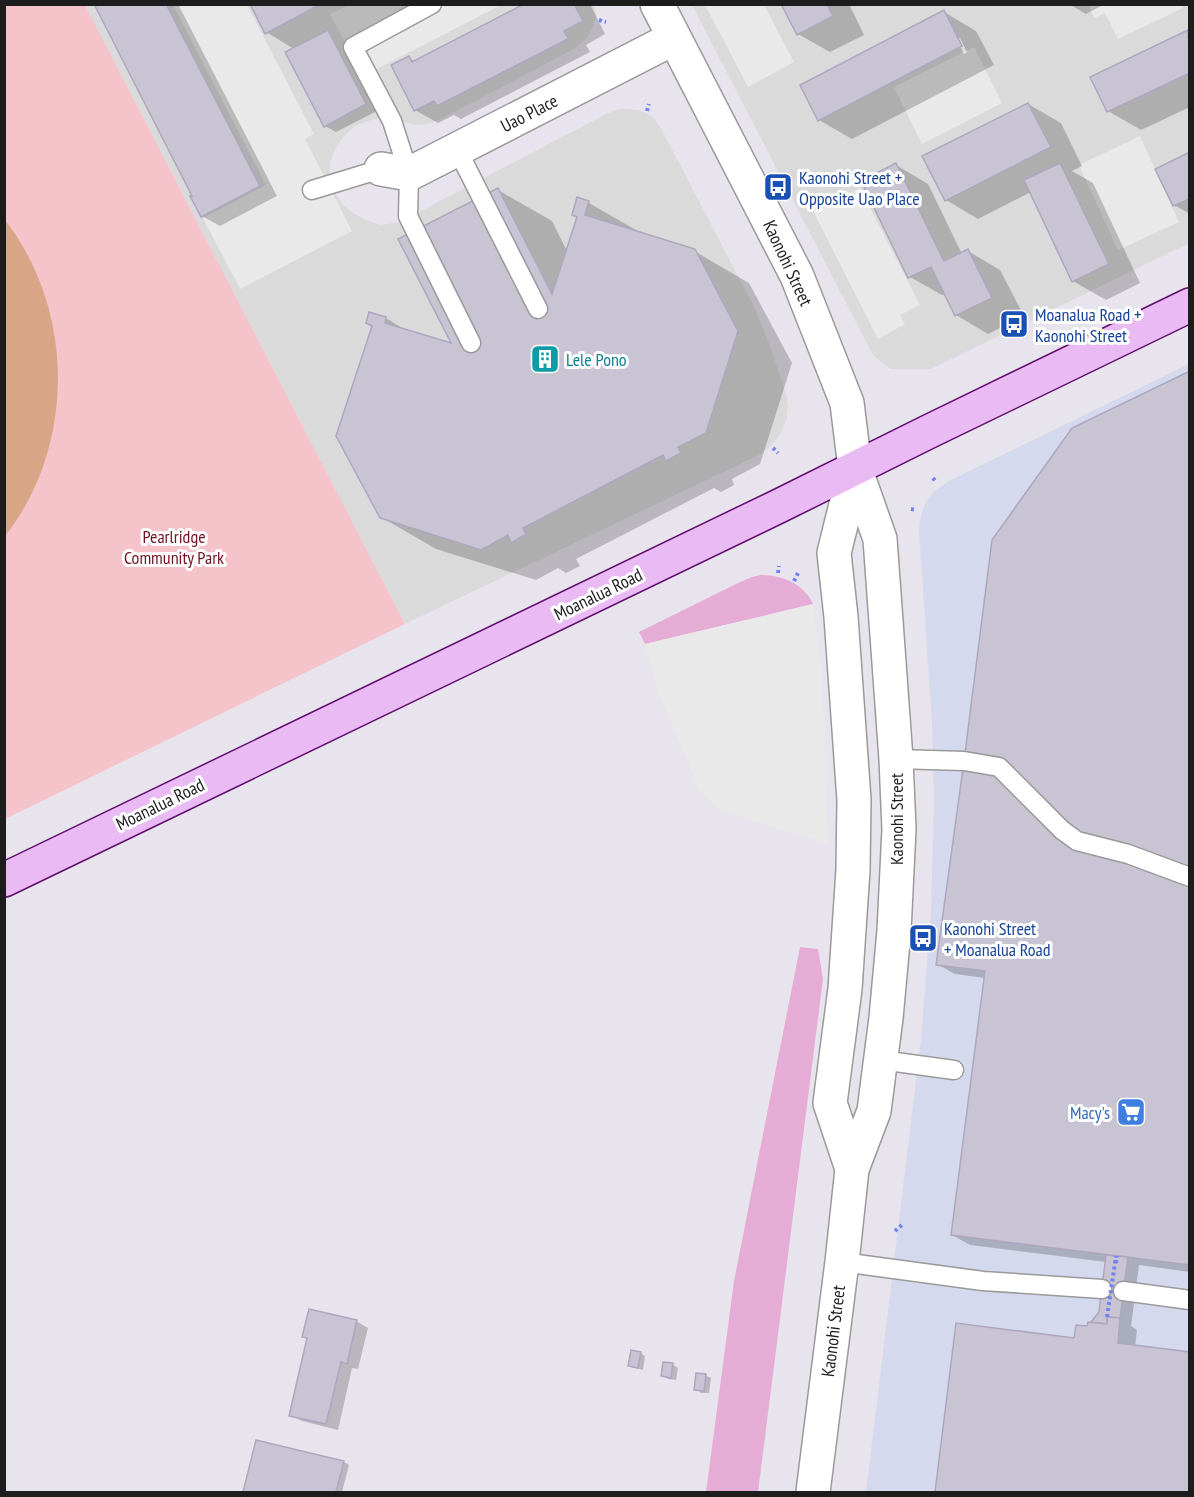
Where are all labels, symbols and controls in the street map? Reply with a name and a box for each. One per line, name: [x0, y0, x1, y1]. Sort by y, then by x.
street label: Uao Place: [497, 89, 561, 137]
place label: Kaonohi Street + Opposite Uao Place: [799, 166, 920, 210]
bus stop icon: Kaonohi Street + Opposite Uao Place: [762, 171, 794, 203]
street label: Kaonohi Street: [758, 216, 818, 310]
place label: Moanalua Road + Kaonohi Street: [1035, 303, 1142, 347]
bus stop icon: Moanalua Road + Kaonohi Street: [998, 308, 1030, 340]
building icon: Lele Pono: [529, 343, 561, 375]
place label: Lele Pono: [566, 348, 627, 371]
park label: Pearlridge Community Park: [124, 525, 224, 569]
street label: Moanalua Road: [550, 563, 646, 625]
street label: Moanalua Road: [112, 773, 208, 835]
street label: Kaonohi Street: [885, 773, 908, 865]
place label: Kaonohi Street + Moanalua Road: [944, 917, 1051, 961]
bus stop icon: Kaonohi Street + Moanalua Road: [907, 922, 939, 954]
supermarket icon: Macy's: [1115, 1096, 1147, 1128]
place label: Macy's: [1070, 1101, 1110, 1124]
street label: Kaonohi Street: [816, 1284, 850, 1378]

